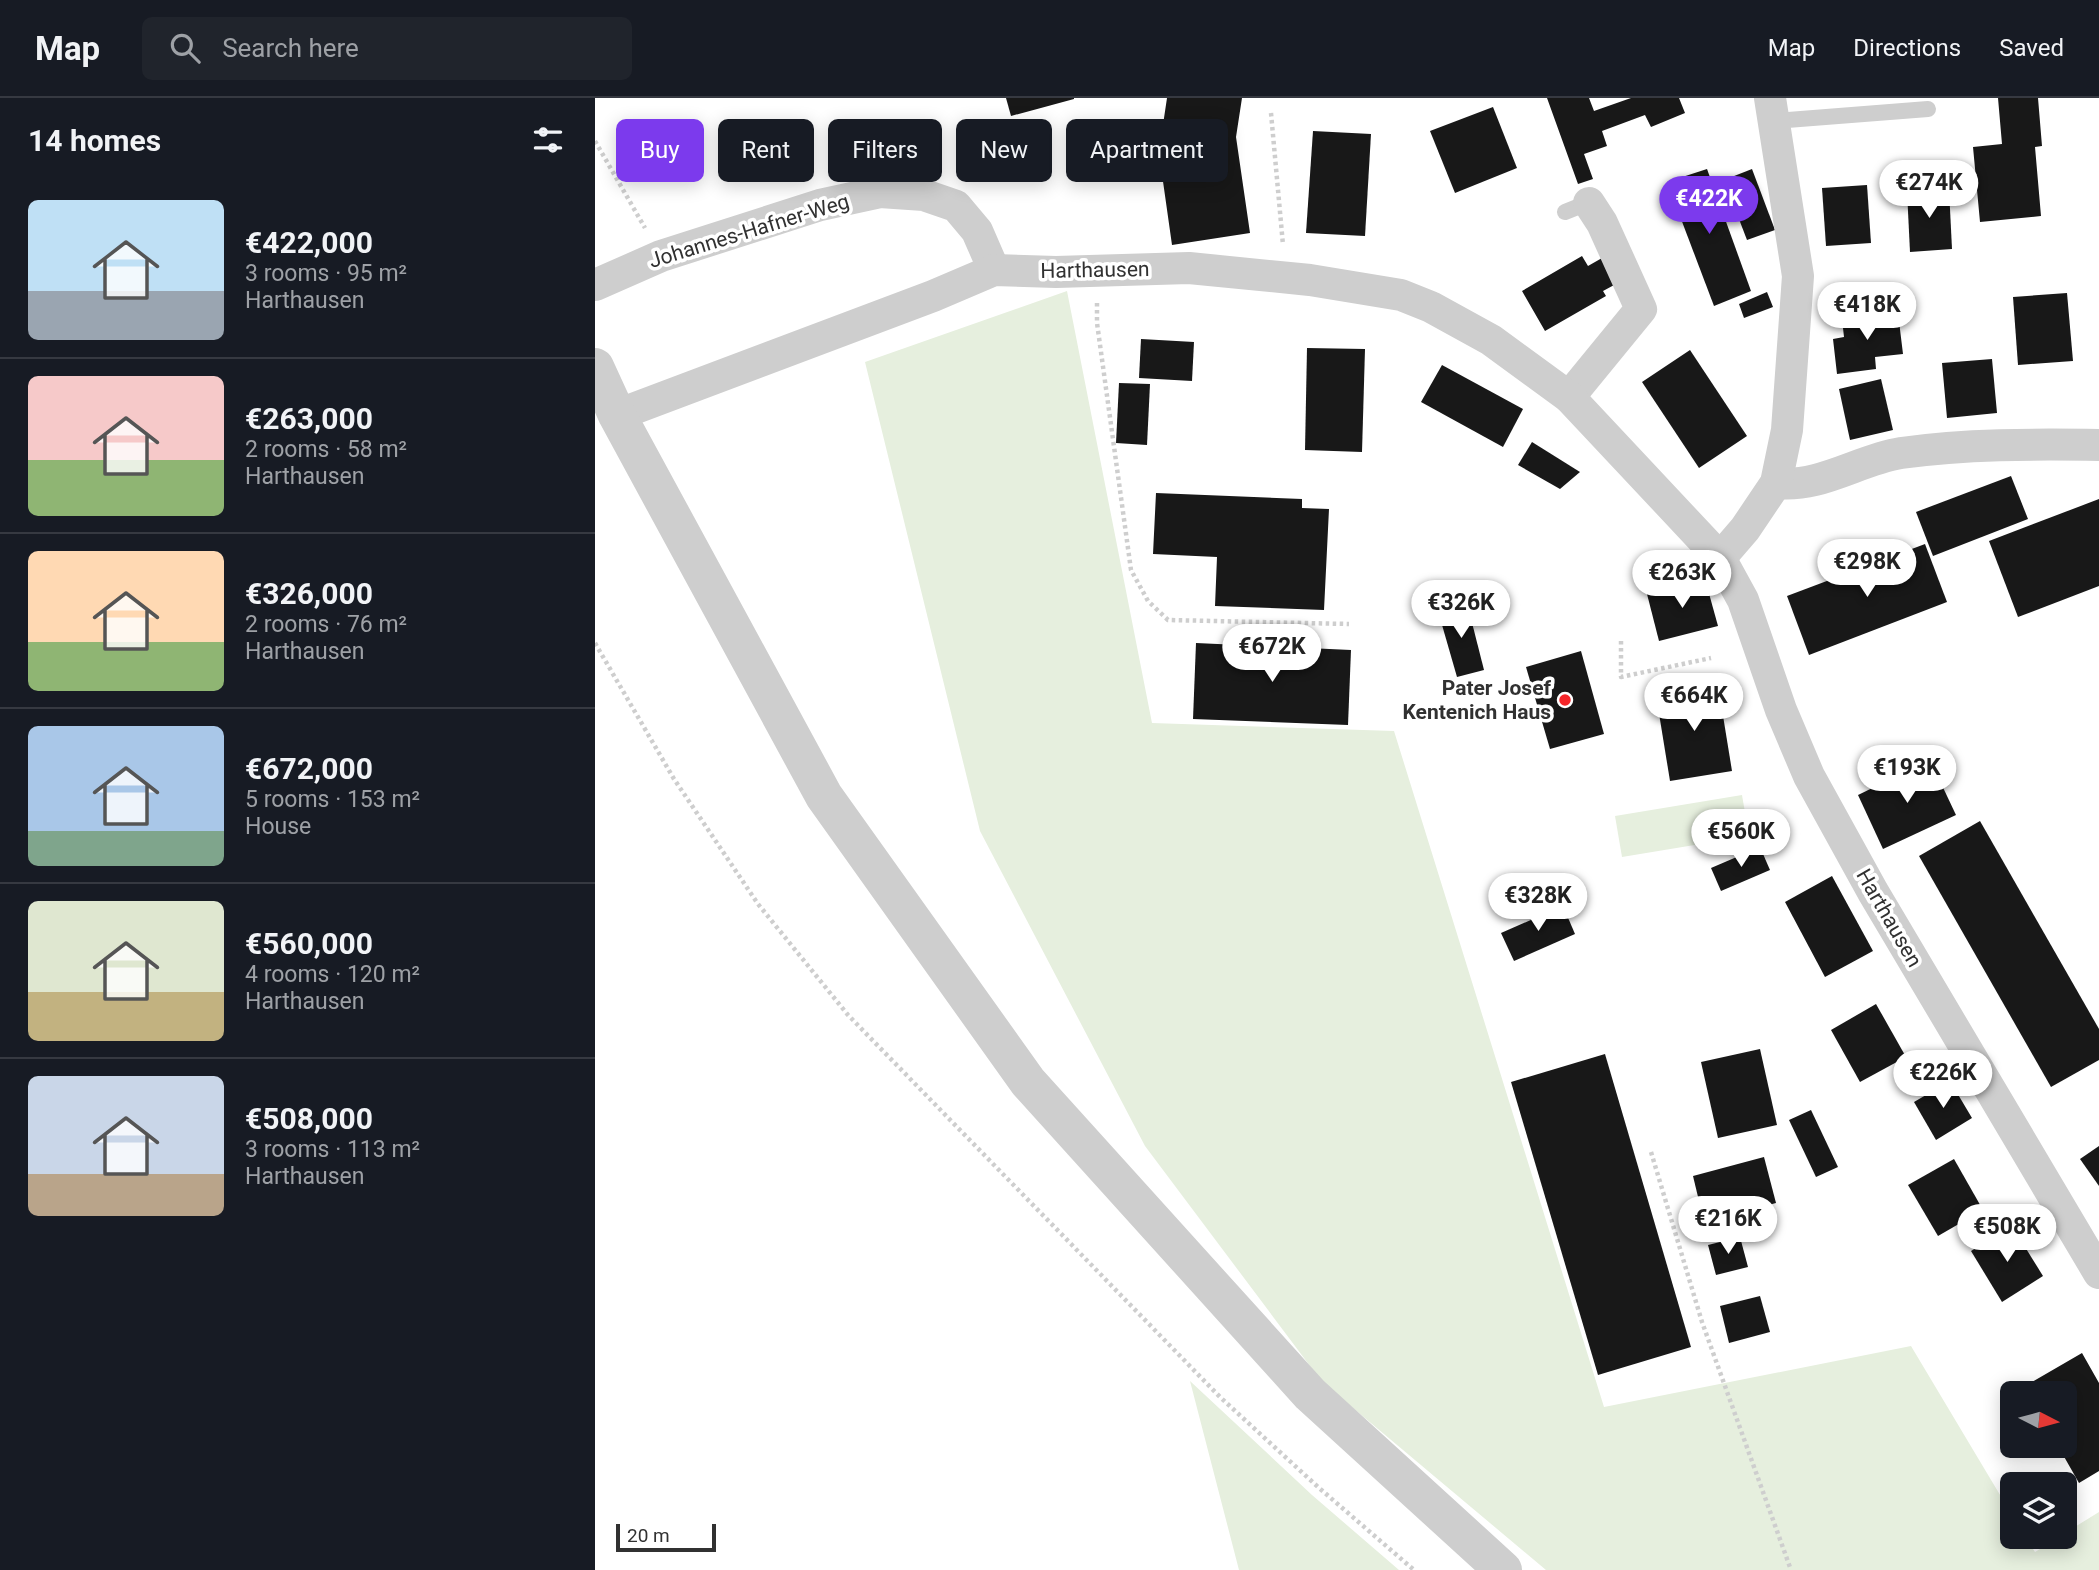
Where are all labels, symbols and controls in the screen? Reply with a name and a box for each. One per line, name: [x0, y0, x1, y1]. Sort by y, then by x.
search box: [142, 17, 632, 80]
text: Map: [35, 29, 100, 68]
icon: search: [166, 29, 204, 67]
text: Search here: [222, 33, 359, 63]
text: Map: [1768, 34, 1815, 62]
text: Directions: [1853, 34, 1961, 62]
text: Saved: [1999, 34, 2064, 62]
chip: Buy: [616, 119, 704, 182]
chip: Rent: [718, 119, 814, 182]
chip: Filters: [828, 119, 942, 182]
chip: New: [956, 119, 1052, 182]
chip: Apartment: [1066, 119, 1228, 182]
icon: filters: [529, 121, 567, 159]
text: 14 homes: [28, 123, 161, 158]
pin: €274K: [1880, 160, 1978, 220]
text: €274K: [1895, 169, 1963, 196]
pin: €422K: [1660, 176, 1758, 236]
text: €422K: [1675, 185, 1743, 212]
street label: Johannes-Hafner-Weg: [646, 189, 852, 273]
text: €422,000: [245, 225, 373, 260]
icon: home: [84, 228, 168, 312]
street label: Harthausen: [1040, 257, 1150, 283]
text: 3 rooms · 95 m²: [245, 260, 407, 287]
pin: €418K: [1818, 282, 1916, 342]
text: Harthausen: [245, 287, 364, 314]
text: €418K: [1833, 291, 1901, 318]
text: €263,000: [245, 401, 373, 436]
icon: home: [84, 404, 168, 488]
text: 2 rooms · 58 m²: [245, 436, 407, 463]
text: Harthausen: [245, 463, 364, 490]
pin: €298K: [1818, 540, 1916, 599]
text: €298K: [1833, 548, 1901, 575]
pin: €263K: [1633, 550, 1731, 610]
text: €263K: [1648, 559, 1716, 586]
text: €326,000: [245, 576, 373, 611]
icon: home: [84, 579, 168, 663]
pin: €326K: [1412, 580, 1510, 640]
text: €326K: [1427, 589, 1495, 616]
text: 2 rooms · 76 m²: [245, 611, 407, 638]
pin: €672K: [1223, 624, 1321, 684]
text: €672K: [1238, 633, 1306, 660]
text: Harthausen: [245, 638, 364, 665]
pin: €664K: [1645, 674, 1743, 733]
place label: Pater Josef Kentenich Haus: [1402, 676, 1551, 724]
text: €664K: [1660, 682, 1728, 709]
marker: Pater Josef Kentenich Haus: [1557, 692, 1573, 708]
pin: €193K: [1858, 746, 1956, 805]
text: €672,000: [245, 751, 373, 786]
icon: home: [84, 754, 168, 838]
text: €193K: [1873, 754, 1941, 781]
text: 5 rooms · 153 m²: [245, 786, 420, 813]
pin: €560K: [1692, 810, 1790, 869]
text: House: [245, 813, 311, 840]
text: €560K: [1707, 818, 1775, 845]
street label: Harthausen: [1851, 865, 1927, 971]
pin: €328K: [1489, 874, 1587, 933]
text: €328K: [1504, 882, 1572, 909]
text: €560,000: [245, 926, 373, 961]
icon: home: [84, 929, 168, 1013]
text: 4 rooms · 120 m²: [245, 961, 420, 988]
text: Harthausen: [245, 988, 364, 1015]
pin: €226K: [1894, 1051, 1992, 1110]
text: €226K: [1909, 1059, 1977, 1086]
text: €508,000: [245, 1101, 373, 1136]
icon: home: [84, 1104, 168, 1188]
text: 3 rooms · 113 m²: [245, 1136, 420, 1163]
text: Harthausen: [245, 1163, 364, 1190]
pin: €216K: [1679, 1196, 1777, 1256]
pin: €508K: [1958, 1204, 2056, 1264]
text: €216K: [1694, 1205, 1762, 1232]
text: €508K: [1973, 1213, 2041, 1240]
north arrow: [2000, 1381, 2077, 1458]
map controls: [2000, 1381, 2077, 1549]
button: layers: [2000, 1472, 2077, 1549]
scale bar: [616, 1521, 716, 1553]
text: 20 m: [627, 1524, 670, 1547]

